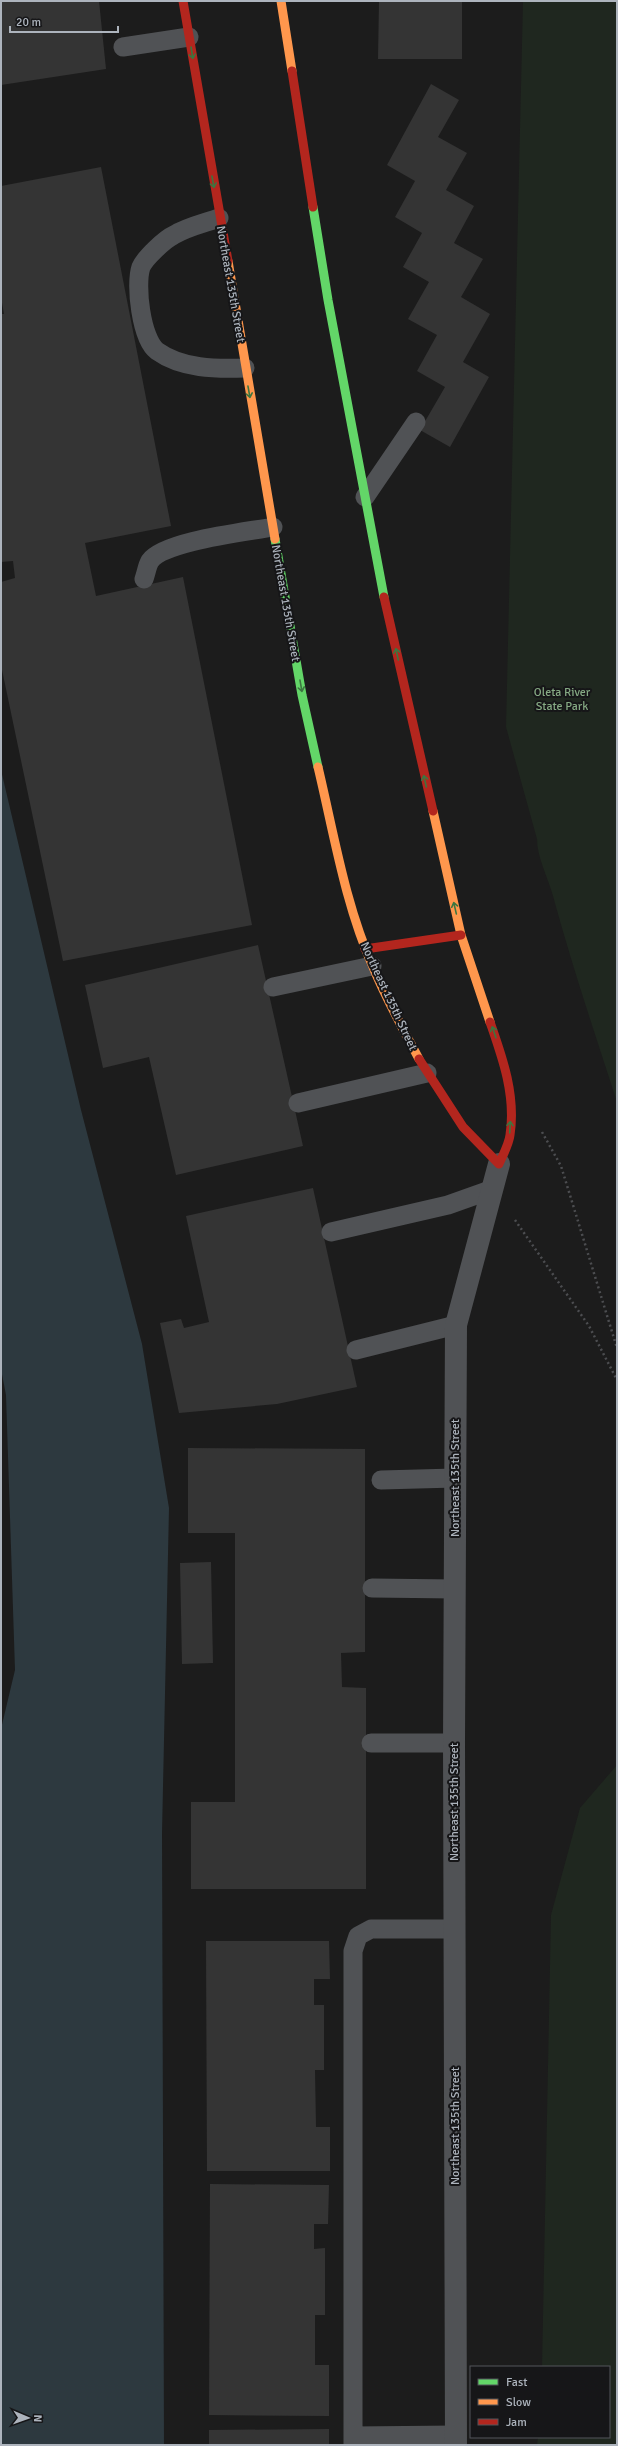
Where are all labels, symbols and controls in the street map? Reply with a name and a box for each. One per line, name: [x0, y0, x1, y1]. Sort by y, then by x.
scale bar: [10, 8, 118, 34]
text: 20 m: [16, 15, 41, 30]
one-way arrow: [188, 46, 196, 59]
one-way arrow: [209, 175, 217, 188]
street label: Northeast 135th Street: [213, 225, 248, 344]
one-way arrow: [246, 386, 254, 399]
street label: Northeast 135th Street: [268, 544, 303, 663]
one-way arrow: [392, 648, 400, 661]
one-way arrow: [297, 679, 305, 692]
park label: Oleta River State Park: [534, 685, 591, 714]
one-way arrow: [421, 775, 428, 788]
one-way arrow: [450, 902, 458, 915]
street label: Northeast 135th Street: [357, 940, 420, 1053]
one-way arrow: [489, 1026, 497, 1038]
one-way arrow: [507, 1121, 514, 1134]
street label: Northeast 135th Street: [448, 1419, 463, 1537]
street label: Northeast 135th Street: [447, 1743, 462, 1861]
street label: Northeast 135th Street: [448, 2067, 463, 2185]
legend: [470, 2366, 610, 2438]
text: Fast: [506, 2375, 527, 2390]
text: Slow: [506, 2395, 531, 2410]
north arrow: [8, 2398, 48, 2438]
text: N: [31, 2414, 44, 2422]
text: Jam: [506, 2415, 527, 2430]

